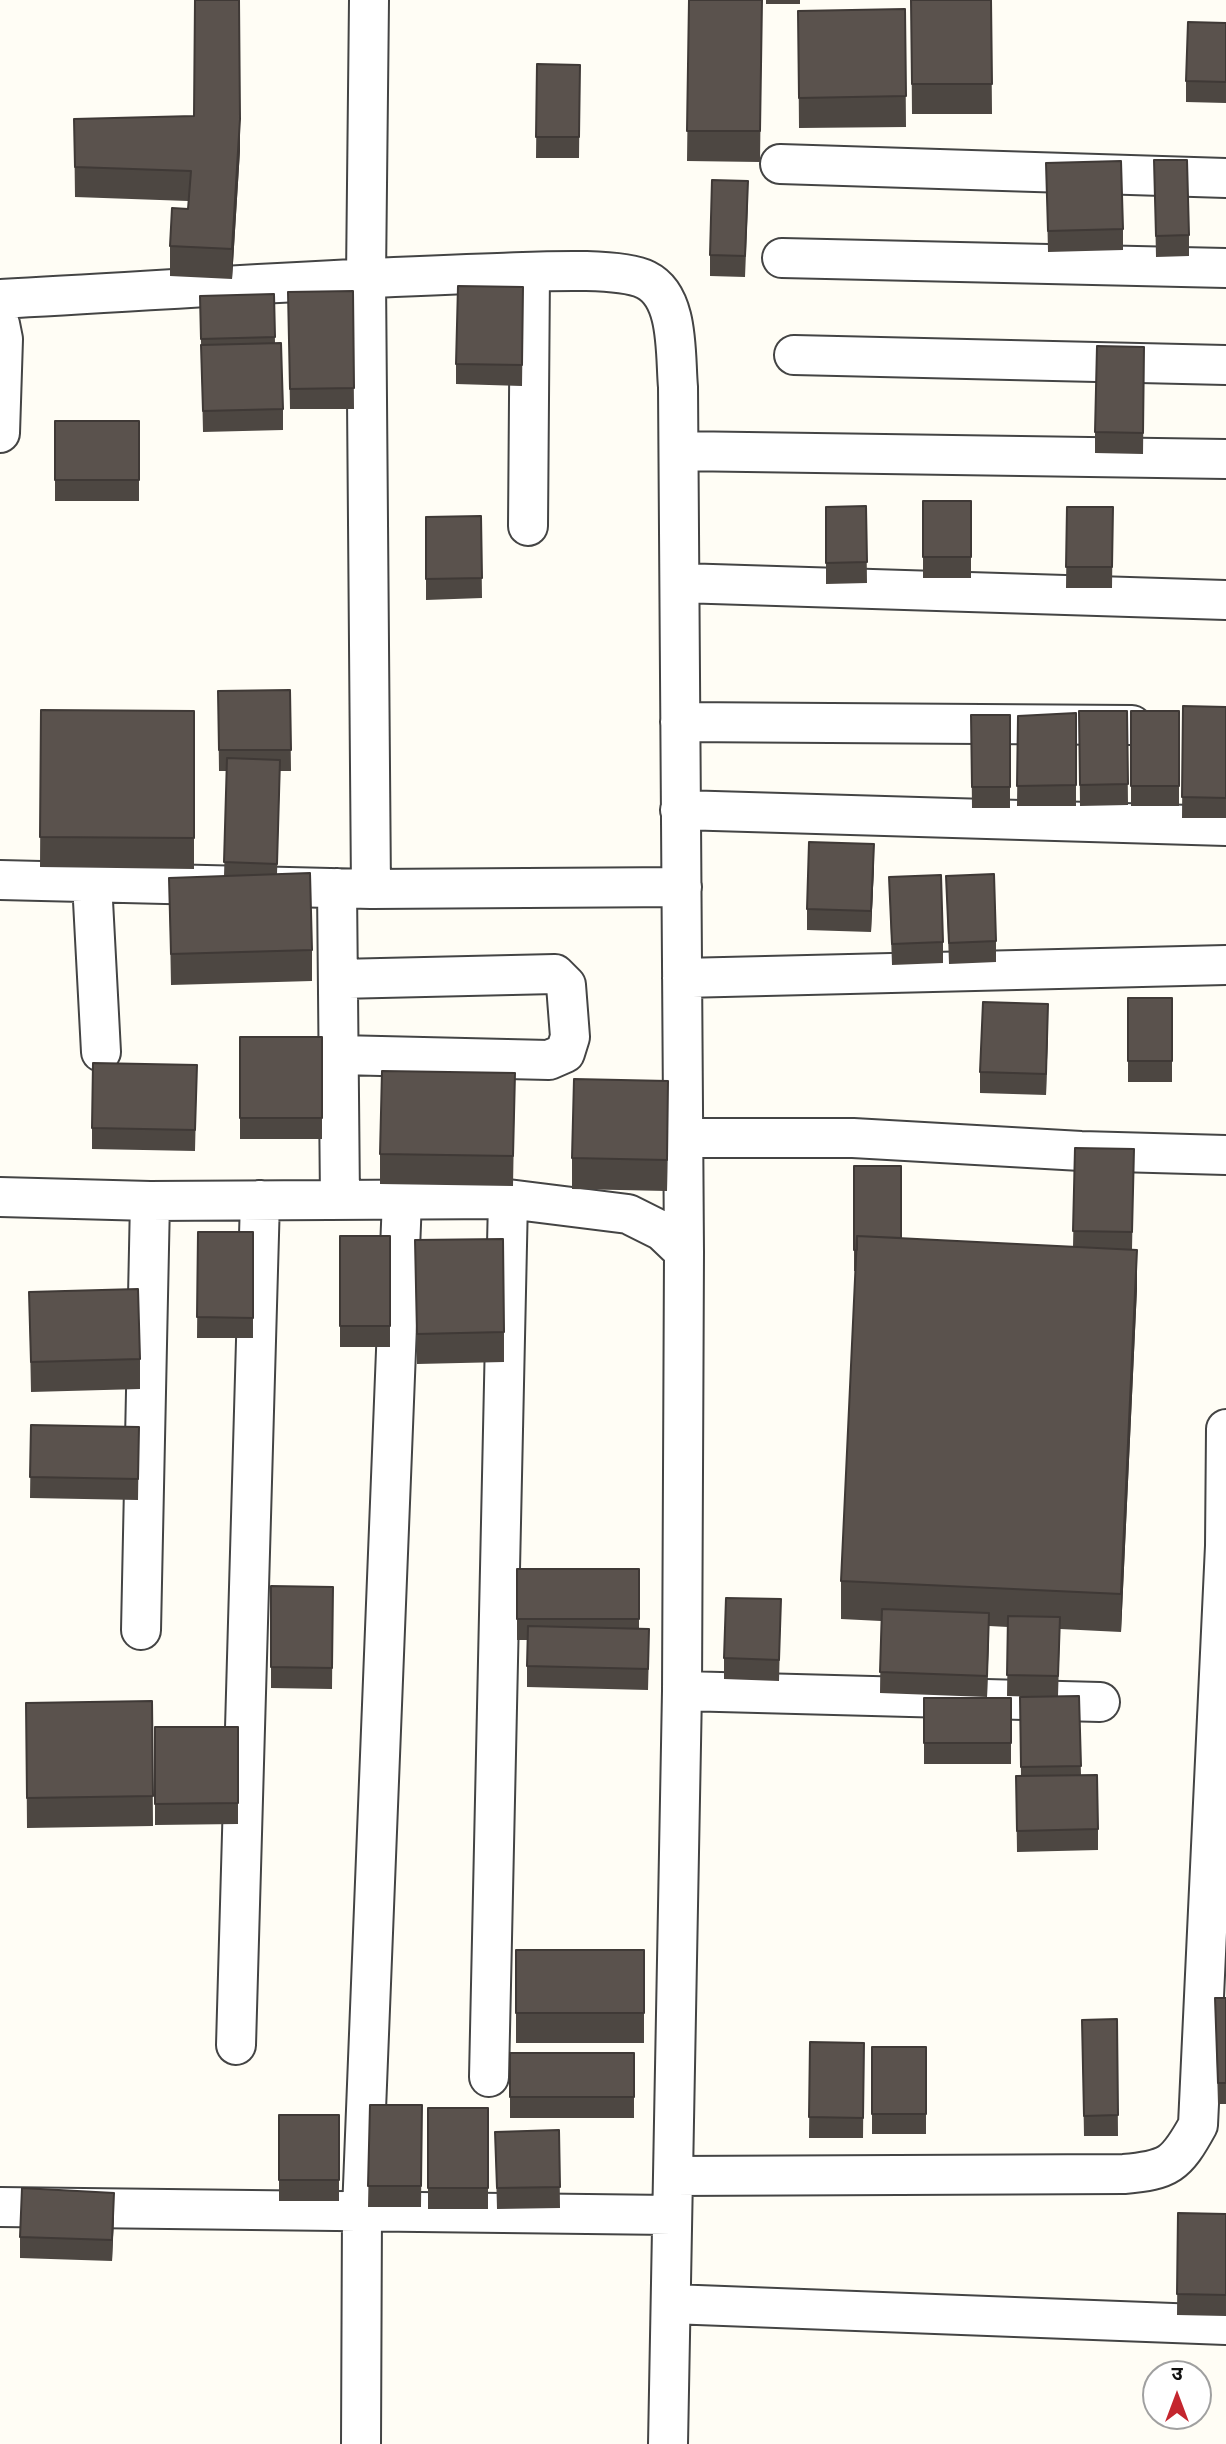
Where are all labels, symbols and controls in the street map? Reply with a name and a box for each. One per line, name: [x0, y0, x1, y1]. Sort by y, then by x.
north arrow: [1142, 2360, 1212, 2430]
text: उ: [1171, 2363, 1183, 2388]

